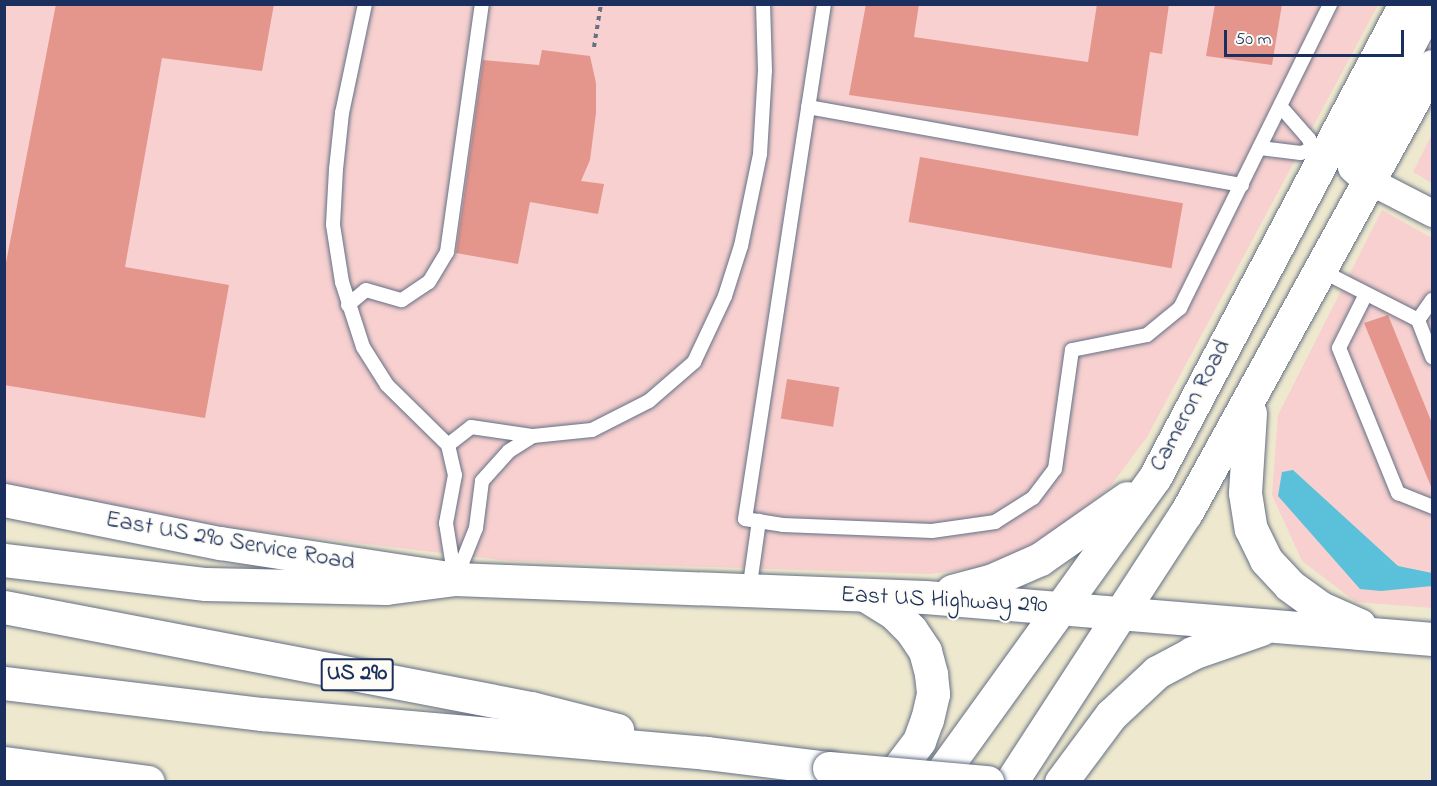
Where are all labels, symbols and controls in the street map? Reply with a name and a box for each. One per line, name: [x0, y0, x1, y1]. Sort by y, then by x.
scale bar: [1227, 18, 1407, 56]
text: 50 m: [1235, 27, 1272, 53]
street label: Cameron Road: [1144, 335, 1238, 477]
street label: East US 290 Service Road: [103, 506, 357, 578]
street label: East US Highway 290: [840, 581, 1048, 621]
road number: US 290: [320, 656, 394, 694]

